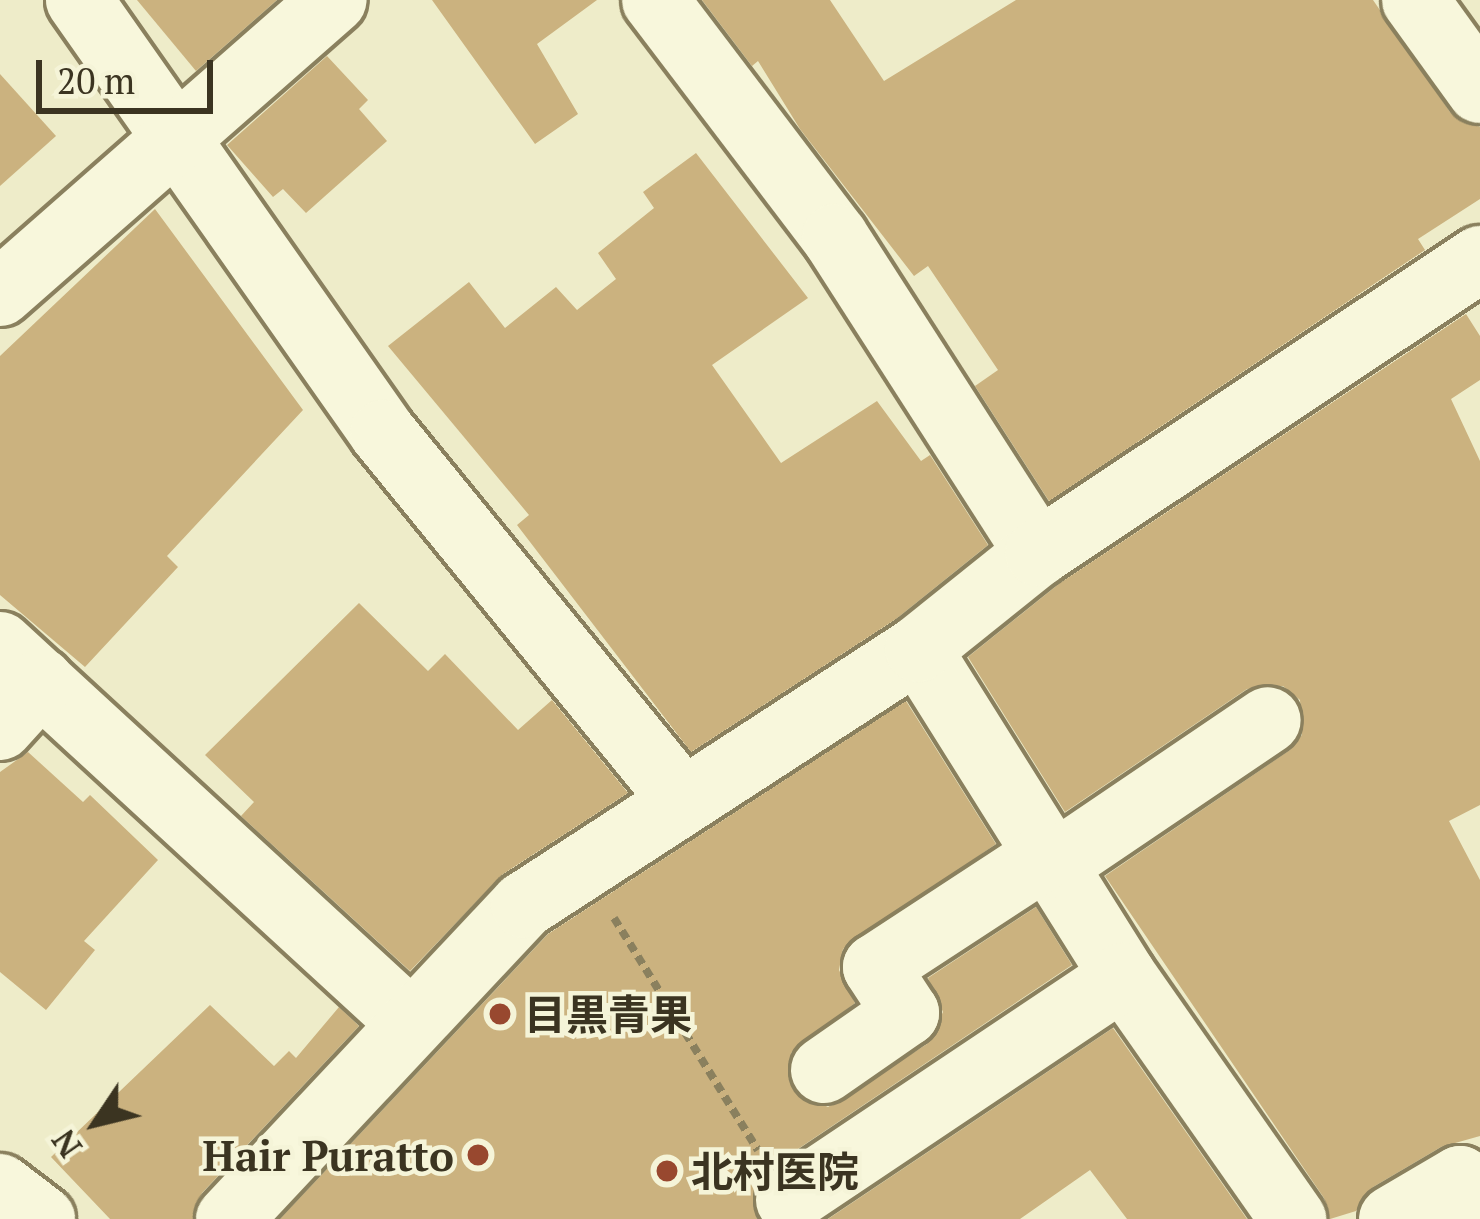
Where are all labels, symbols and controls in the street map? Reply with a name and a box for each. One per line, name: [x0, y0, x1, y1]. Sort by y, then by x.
scale bar: [42, 36, 219, 110]
text: 20 m: [57, 57, 135, 104]
place label: 目黒青果: [524, 989, 692, 1039]
marker: 目黒青果: [487, 1001, 513, 1027]
north arrow: [36, 1063, 156, 1183]
text: N: [41, 1121, 91, 1167]
place label: Hair Puratto: [203, 1130, 454, 1180]
marker: Hair Puratto: [465, 1142, 491, 1168]
place label: 北村医院: [691, 1146, 859, 1196]
marker: 北村医院: [654, 1158, 680, 1184]

